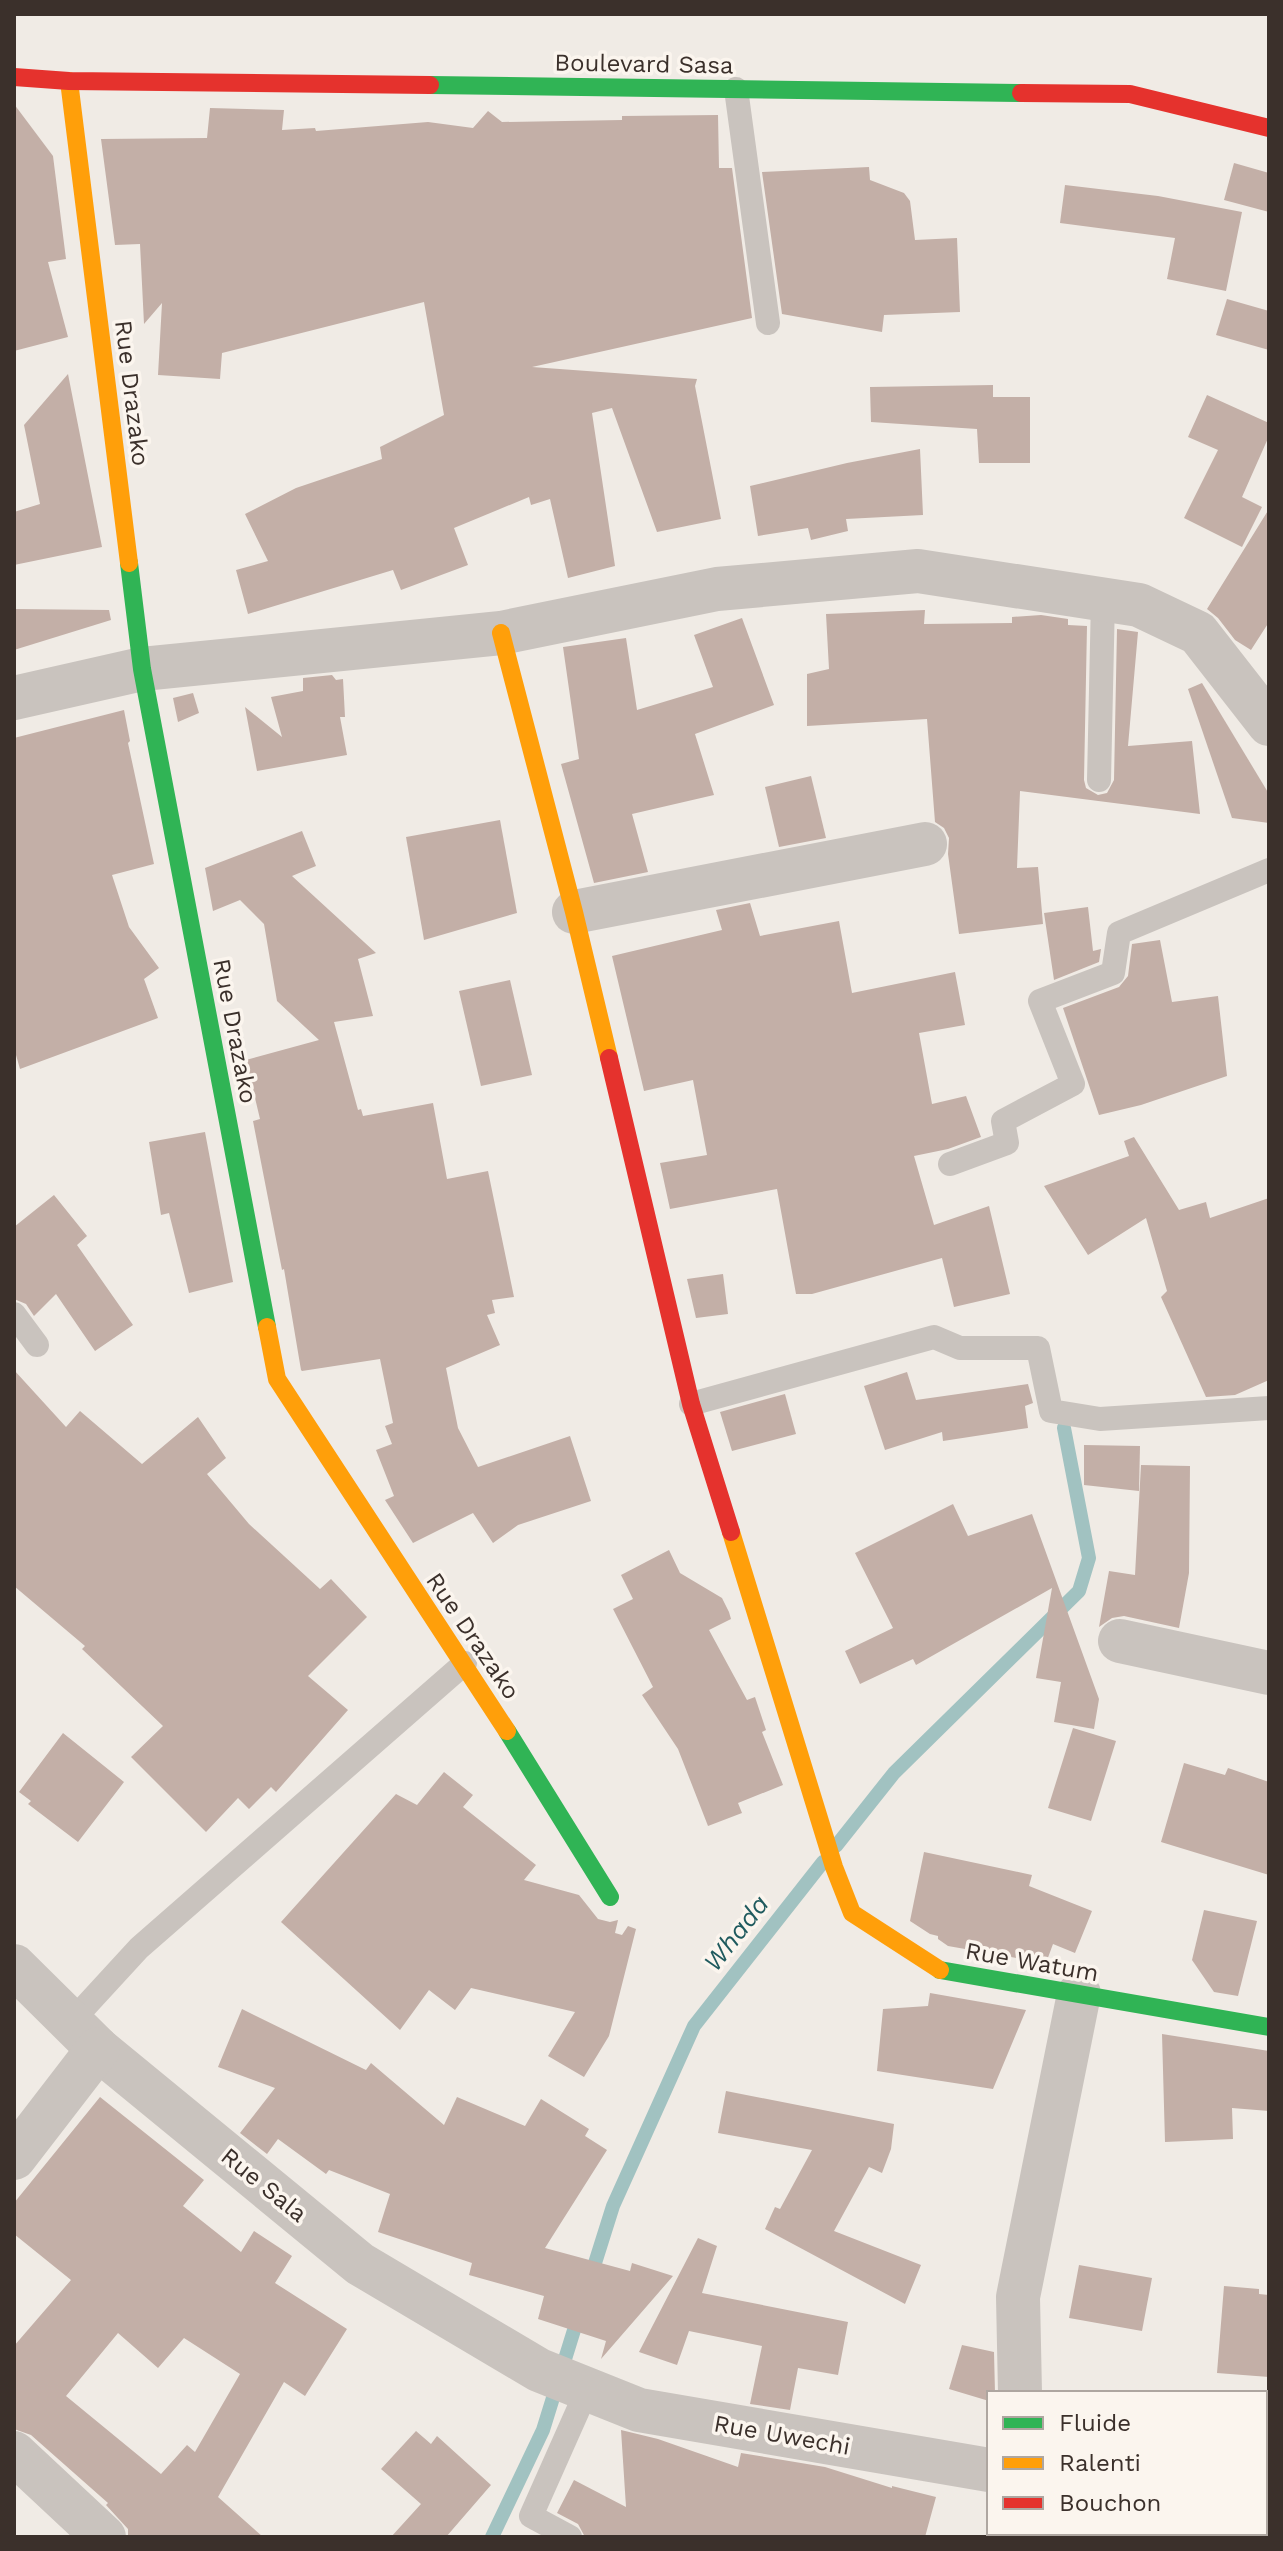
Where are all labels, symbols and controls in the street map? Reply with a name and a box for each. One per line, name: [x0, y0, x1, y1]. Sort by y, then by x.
street label: Boulevard Sasa: [554, 48, 734, 80]
street label: Rue Drazako: [109, 318, 155, 468]
street label: Rue Drazako: [207, 956, 263, 1106]
street label: Rue Drazako: [420, 1567, 526, 1705]
water label: Whada: [697, 1889, 775, 1977]
street label: Rue Watum: [963, 1936, 1101, 1988]
street label: Rue Sala: [215, 2142, 313, 2228]
legend: [987, 2391, 1267, 2535]
street label: Rue Uwechi: [712, 2409, 852, 2461]
text: Fluide: [1059, 2409, 1131, 2437]
text: Ralenti: [1059, 2449, 1141, 2477]
text: Bouchon: [1059, 2489, 1161, 2517]

